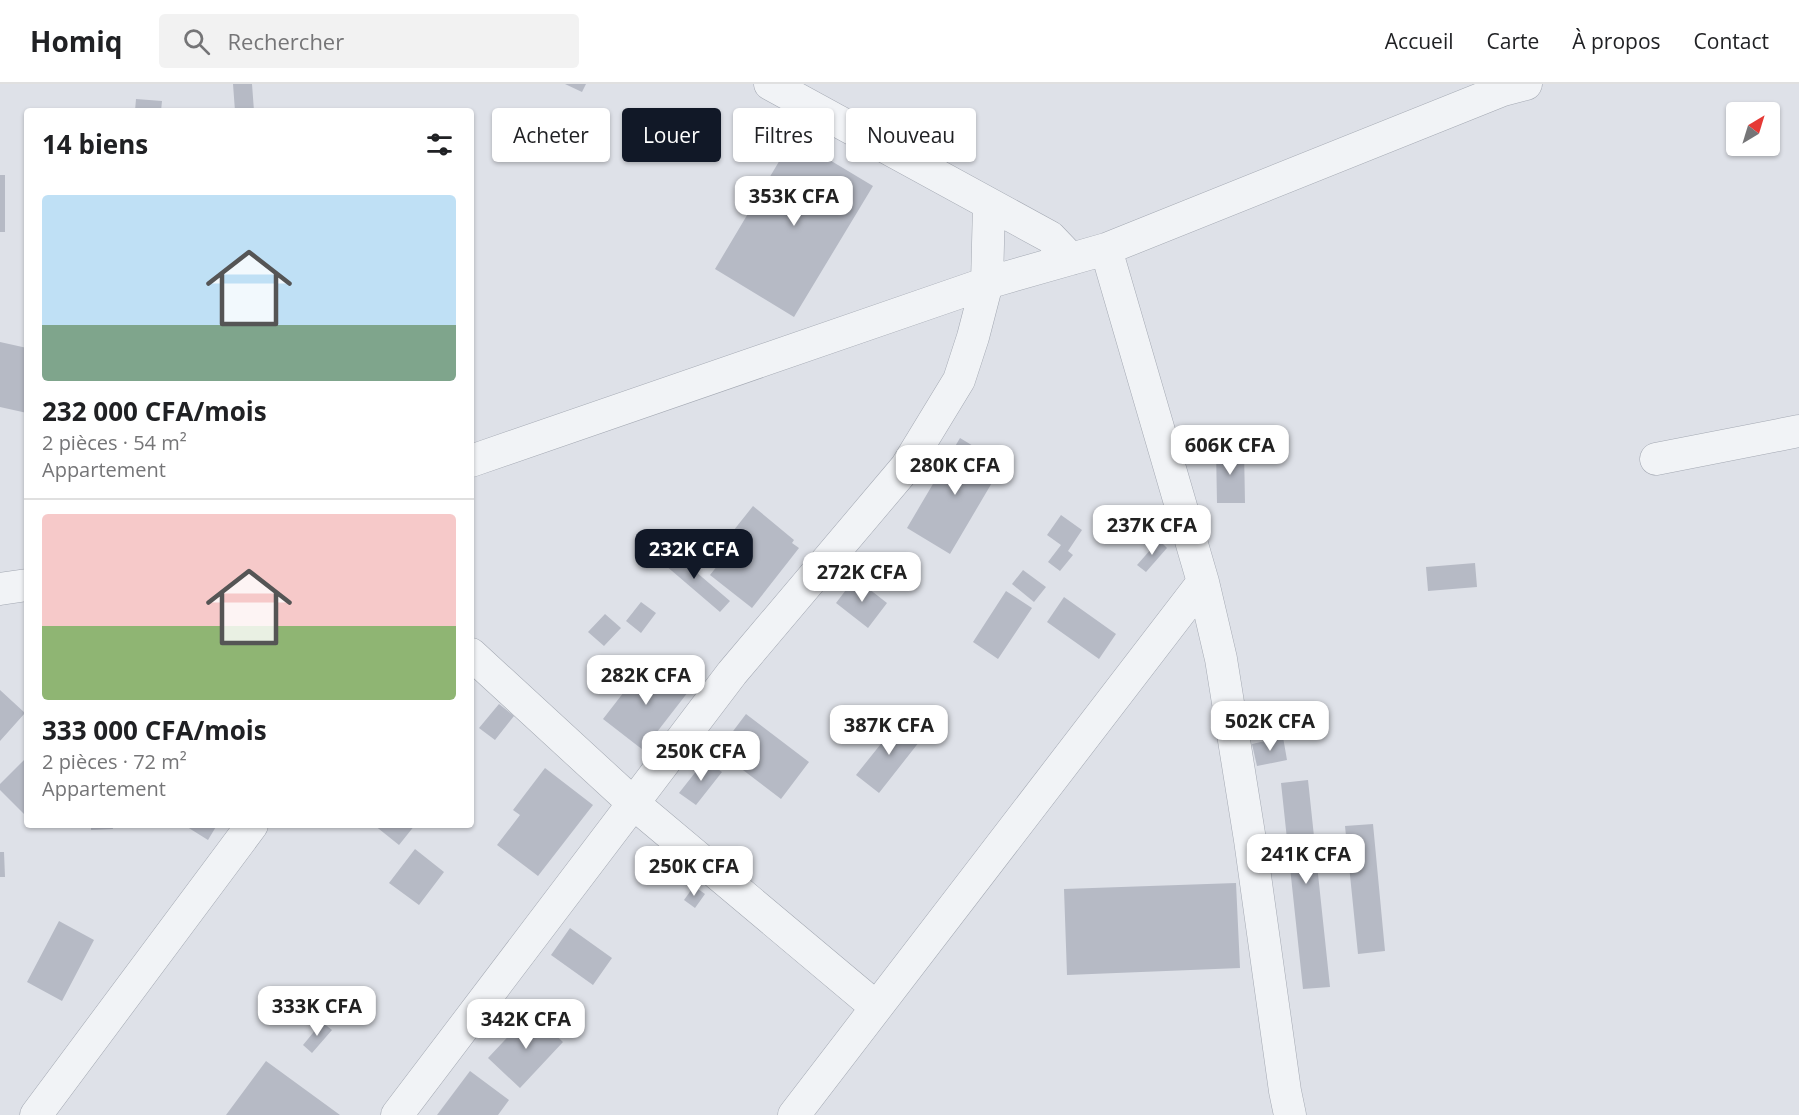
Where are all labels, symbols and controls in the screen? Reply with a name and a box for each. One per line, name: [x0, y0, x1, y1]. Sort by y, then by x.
search box: [159, 14, 579, 68]
text: Homiq: [30, 22, 123, 60]
icon: search: [180, 25, 213, 58]
text: Rechercher: [228, 26, 344, 56]
text: Accueil: [1385, 27, 1453, 55]
text: Carte: [1486, 27, 1539, 55]
text: À propos: [1572, 27, 1661, 55]
text: Contact: [1694, 27, 1769, 55]
north arrow: [1726, 102, 1780, 156]
map controls: [1726, 102, 1780, 156]
chip: Acheter: [492, 108, 610, 162]
chip: Louer: [622, 108, 721, 162]
chip: Filtres: [733, 108, 834, 162]
chip: Nouveau: [846, 108, 976, 162]
text: 14 biens: [42, 126, 148, 162]
icon: filters: [423, 128, 456, 161]
pin: 353K CFA: [732, 176, 856, 227]
text: 353K CFA: [749, 182, 839, 209]
icon: home: [195, 234, 303, 342]
text: 232 000 CFA/mois: [42, 393, 267, 429]
pin: 606K CFA: [1168, 425, 1292, 476]
text: 2 pièces · 54 m²: [42, 429, 187, 456]
text: 606K CFA: [1185, 431, 1275, 458]
pin: 280K CFA: [893, 445, 1017, 496]
text: 280K CFA: [910, 451, 1000, 478]
text: Appartement: [42, 456, 166, 483]
pin: 237K CFA: [1090, 505, 1214, 556]
text: 237K CFA: [1107, 511, 1197, 538]
pin: 232K CFA: [632, 529, 756, 580]
text: 232K CFA: [649, 535, 739, 562]
pin: 272K CFA: [800, 552, 924, 603]
icon: home: [195, 553, 303, 661]
text: 272K CFA: [817, 558, 907, 585]
pin: 282K CFA: [584, 655, 708, 706]
text: 282K CFA: [601, 661, 691, 688]
pin: 502K CFA: [1208, 701, 1332, 752]
pin: 387K CFA: [827, 705, 951, 756]
text: 502K CFA: [1225, 707, 1315, 734]
text: 387K CFA: [844, 711, 934, 738]
text: 333 000 CFA/mois: [42, 712, 267, 748]
pin: 250K CFA: [639, 731, 763, 782]
text: 250K CFA: [656, 737, 746, 764]
text: 2 pièces · 72 m²: [42, 748, 187, 775]
text: Appartement: [42, 775, 166, 802]
pin: 241K CFA: [1244, 834, 1368, 885]
text: 241K CFA: [1261, 840, 1351, 867]
pin: 250K CFA: [632, 846, 756, 897]
text: 250K CFA: [649, 852, 739, 879]
pin: 333K CFA: [255, 986, 379, 1037]
text: 333K CFA: [272, 992, 362, 1019]
pin: 342K CFA: [464, 999, 588, 1050]
text: 342K CFA: [481, 1005, 571, 1032]

